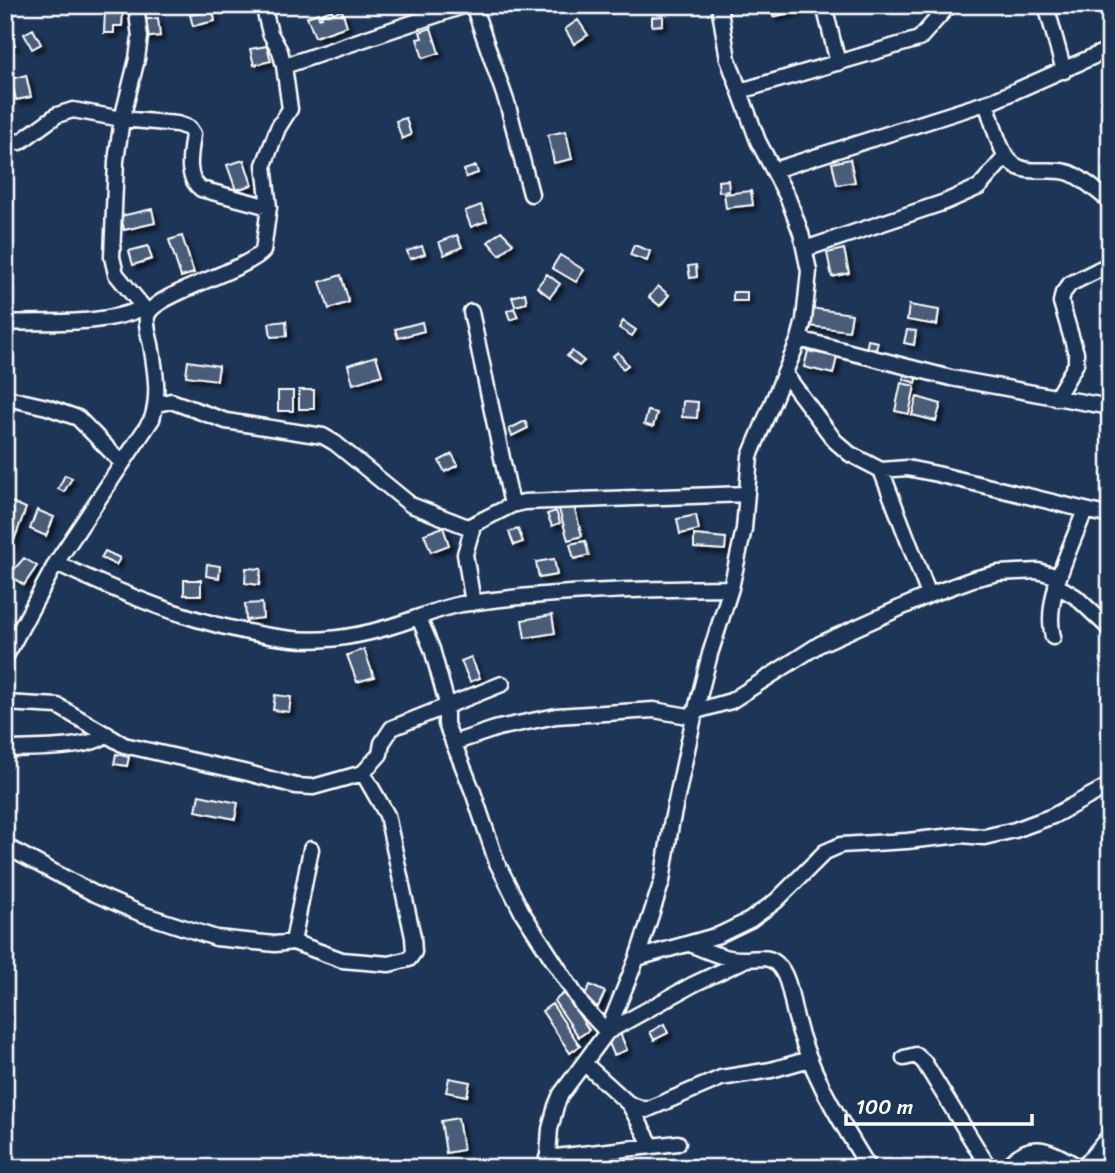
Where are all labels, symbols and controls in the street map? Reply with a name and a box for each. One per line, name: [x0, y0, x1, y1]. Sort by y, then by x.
scale bar: [846, 1082, 1031, 1126]
text: 100 m: [856, 1088, 913, 1126]

